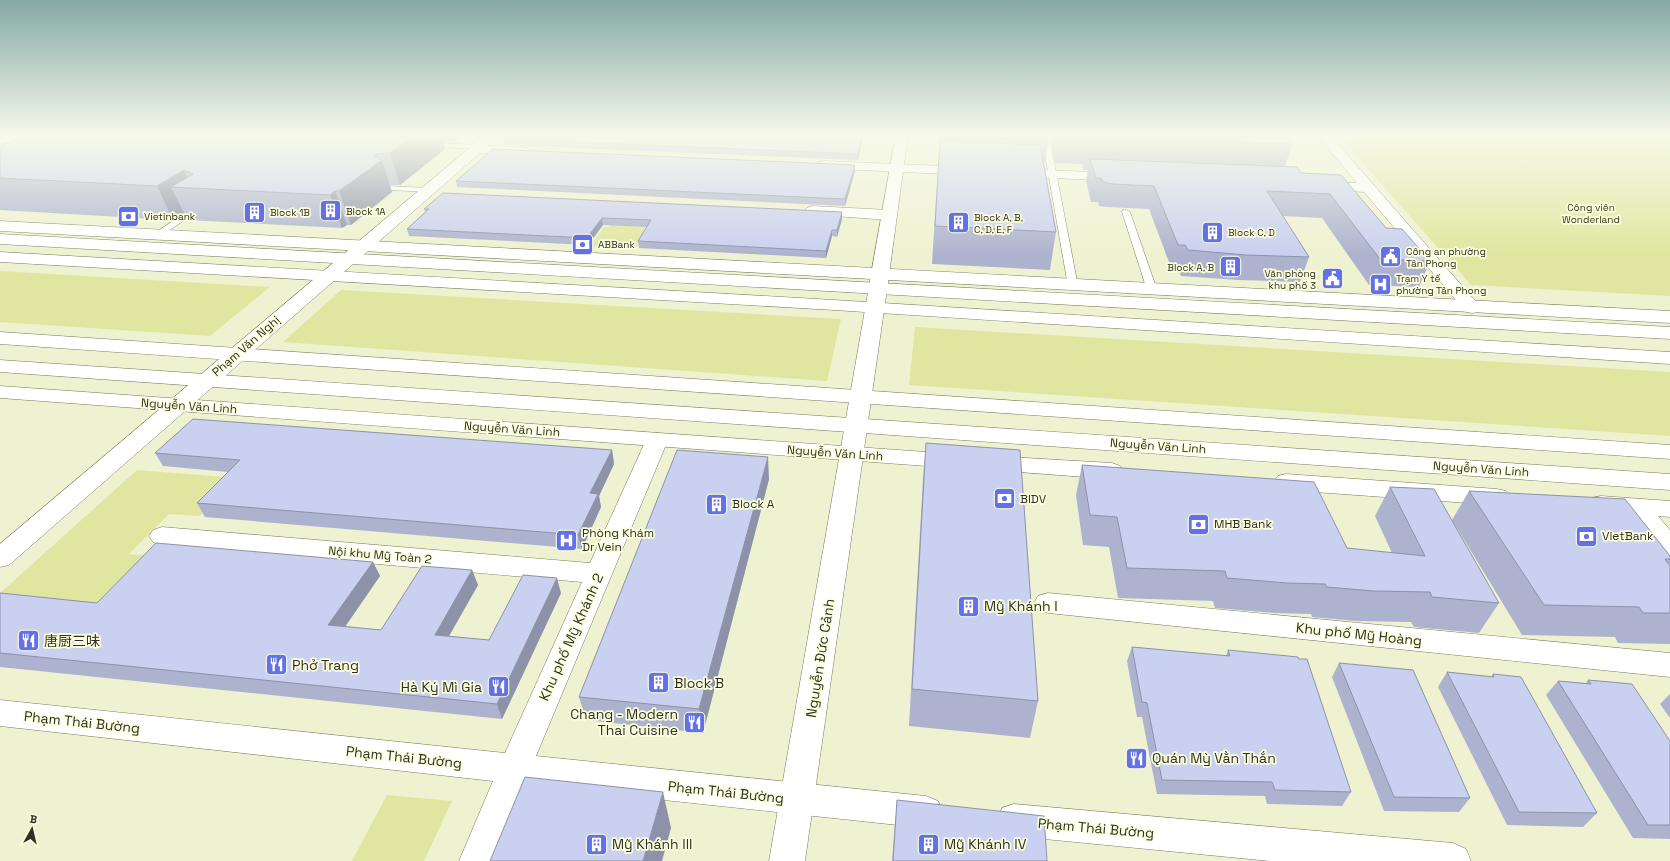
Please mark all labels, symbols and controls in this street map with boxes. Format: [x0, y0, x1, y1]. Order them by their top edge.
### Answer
building icon: Block 1A [317, 198, 343, 224]
building icon: Block 1B [241, 199, 267, 225]
park label: Công viên Wonderland [1562, 201, 1620, 226]
bank icon: Vietinbank [115, 203, 141, 229]
place label: Block 1A [346, 205, 386, 218]
place label: Block 1B [270, 206, 310, 219]
place label: Vietinbank [144, 210, 196, 223]
building icon: Block A, B, C, D, E, F [946, 210, 972, 236]
place label: Block A, B, C, D, E, F [974, 211, 1023, 236]
building icon: Block C, D [1200, 219, 1226, 245]
place label: Block C, D [1228, 226, 1275, 239]
bank icon: ABBank [570, 231, 596, 257]
place label: ABBank [598, 238, 635, 251]
public building icon: Công an phường Tân Phong [1377, 244, 1403, 270]
place label: Công an phường Tân Phong [1406, 245, 1486, 270]
building icon: Block A, B [1217, 254, 1243, 280]
place label: Block A, B [1167, 261, 1214, 274]
public building icon: Văn phòng khu phố 3 [1319, 266, 1345, 292]
place label: Văn phòng khu phố 3 [1264, 267, 1316, 292]
hospital icon: Trạm Y tế phường Tân Phong [1367, 271, 1393, 297]
place label: Trạm Y tế phường Tân Phong [1396, 272, 1486, 297]
street label: Phạm Văn Nghị [209, 312, 283, 380]
street label: Nguyễn Văn Linh [140, 395, 238, 417]
street label: Nguyễn Văn Linh [463, 418, 561, 440]
street label: Nguyễn Văn Linh [1109, 435, 1207, 457]
street label: Nguyễn Văn Linh [786, 442, 884, 464]
street label: Nguyễn Văn Linh [1432, 458, 1530, 480]
bank icon: BIDV [991, 486, 1017, 512]
building icon: Block A [703, 491, 729, 517]
place label: BIDV [1020, 491, 1047, 507]
place label: Block A [732, 496, 775, 512]
bank icon: MHB Bank [1185, 511, 1211, 537]
place label: MHB Bank [1214, 516, 1272, 532]
bank icon: VietBank [1574, 523, 1600, 549]
place label: Phòng Khám Dr Vein [582, 525, 654, 555]
hospital icon: Phòng Khám Dr Vein [554, 527, 580, 553]
place label: VietBank [1602, 528, 1654, 544]
street label: Nội khu Mỹ Toàn 2 [328, 543, 432, 567]
street label: Khu phố Mỹ Khánh 2 [535, 570, 607, 704]
building icon: Mỹ Khánh I [956, 593, 982, 619]
street label: Nguyễn Đức Cảnh [802, 597, 838, 719]
place label: Mỹ Khánh I [984, 597, 1058, 615]
street label: Khu phố Mỹ Hoàng [1295, 618, 1423, 650]
restaurant icon: 唐厨三味 [16, 628, 42, 654]
place label: 唐厨三味 [44, 632, 100, 650]
restaurant icon: Phở Trang [263, 652, 289, 678]
place label: Phở Trang [292, 656, 359, 674]
building icon: Block B [645, 670, 671, 696]
restaurant icon: Hà Ký Mì Gia [485, 674, 511, 700]
place label: Block B [674, 674, 724, 692]
place label: Hà Ký Mì Gia [401, 678, 482, 696]
place label: Chang - Modern Thai Cuisine [570, 705, 678, 739]
street label: Phạm Thái Bường [23, 707, 141, 737]
restaurant icon: Chang - Modern Thai Cuisine [681, 709, 707, 735]
street label: Phạm Thái Bường [345, 742, 463, 772]
restaurant icon: Quán Mỳ Vằn Thắn [1124, 745, 1150, 771]
place label: Quán Mỳ Vằn Thắn [1152, 749, 1276, 767]
street label: Phạm Thái Bường [667, 777, 785, 807]
north arrow [12, 809, 52, 849]
text: B [29, 812, 38, 827]
street label: Phạm Thái Bường [1037, 814, 1155, 842]
building icon: Mỹ Khánh III [584, 831, 610, 857]
building icon: Mỹ Khánh IV [916, 831, 942, 857]
place label: Mỹ Khánh III [612, 835, 692, 853]
place label: Mỹ Khánh IV [944, 835, 1027, 853]

